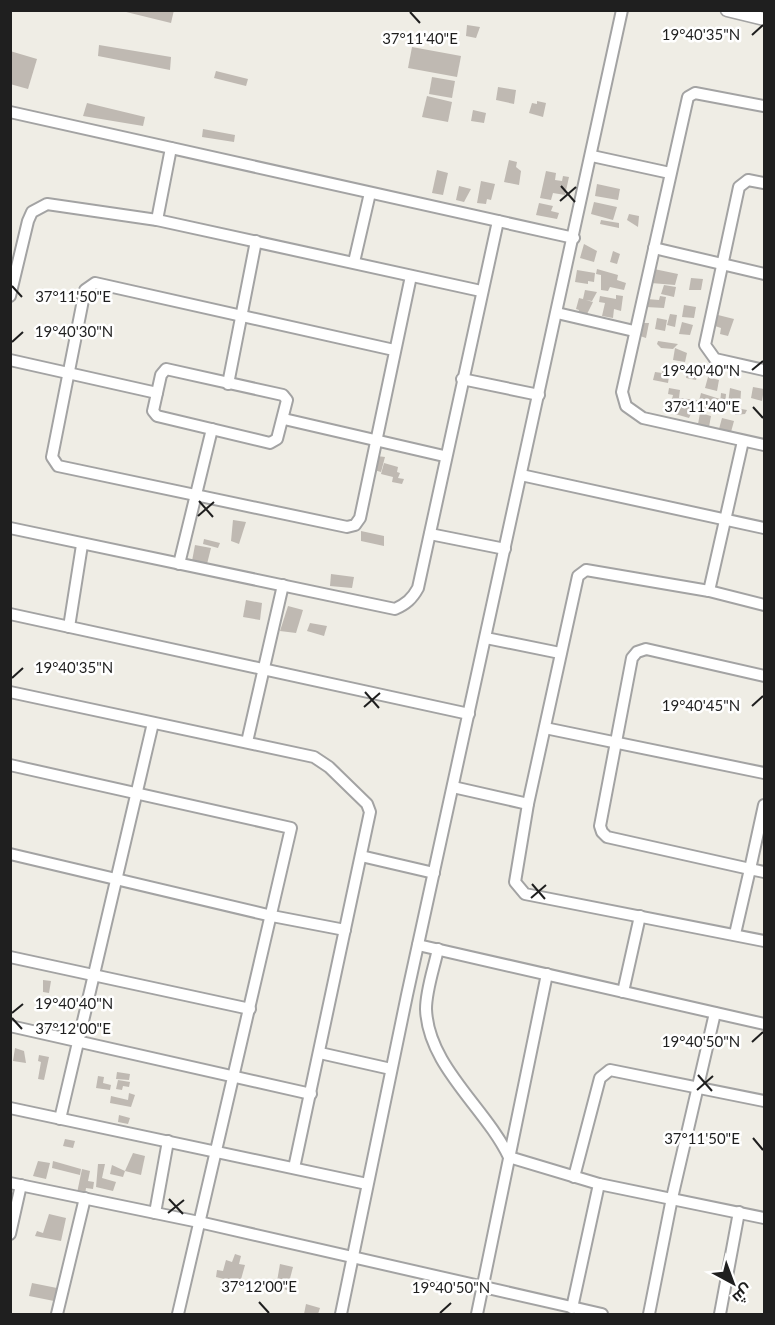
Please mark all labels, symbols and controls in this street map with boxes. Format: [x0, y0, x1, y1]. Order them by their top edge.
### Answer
text: 19°40'35"N [662, 25, 740, 43]
text: 37°11'40"E [382, 29, 458, 47]
text: 37°11'50"E [35, 287, 111, 305]
text: 19°40'30"N [35, 322, 113, 340]
text: 19°40'40"N [662, 361, 740, 379]
text: 37°11'40"E [664, 397, 740, 415]
text: 19°40'35"N [35, 658, 113, 676]
text: 19°40'45"N [662, 696, 740, 714]
text: 19°40'40"N [35, 994, 113, 1012]
text: 37°12'00"E [35, 1019, 111, 1037]
text: 19°40'50"N [662, 1032, 740, 1050]
text: 37°11'50"E [664, 1129, 740, 1147]
north arrow [703, 1253, 763, 1313]
text: 37°12'00"E [221, 1277, 297, 1295]
text: 19°40'50"N [412, 1278, 490, 1296]
text: ش [729, 1280, 757, 1309]

